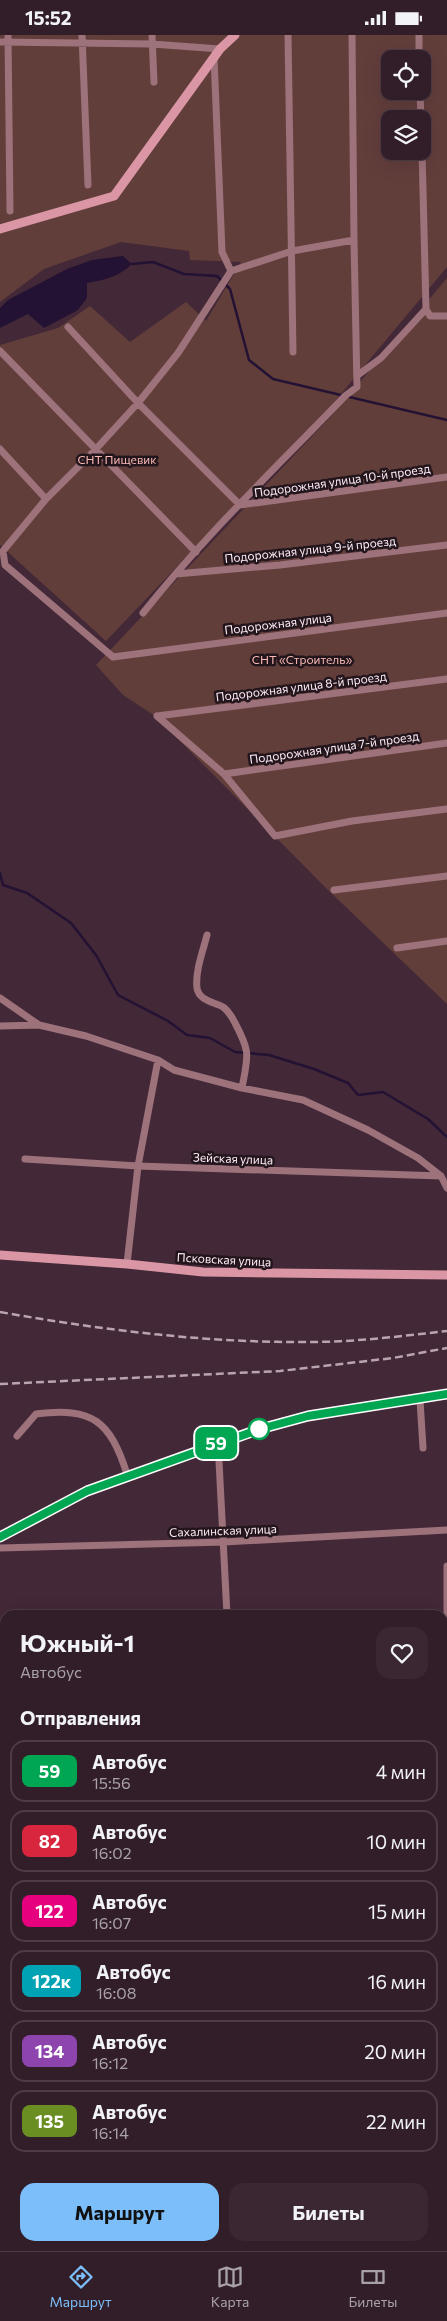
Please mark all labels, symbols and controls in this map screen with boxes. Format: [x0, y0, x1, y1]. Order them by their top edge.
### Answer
text: 15:52 [25, 6, 72, 29]
map controls [381, 50, 431, 160]
button: locate [381, 50, 431, 100]
button: layers [381, 110, 431, 160]
park label: СНТ Пищевик [77, 452, 157, 466]
street label: Подорожная улица 10-й проезд [253, 461, 431, 499]
street label: Подорожная улица 9-й проезд [224, 533, 396, 565]
street label: Подорожная улица [223, 609, 333, 637]
park label: СНТ «Строитель» [252, 652, 352, 666]
street label: Подорожная улица 8-й проезд [215, 669, 387, 703]
street label: Подорожная улица 7-й проезд [248, 728, 420, 766]
street label: Зейская улица [193, 1150, 273, 1166]
street label: Псковская улица [176, 1250, 272, 1268]
unlabelled marker [248, 1418, 270, 1440]
line badge: 59 [194, 1427, 238, 1459]
text: 59 [205, 1432, 227, 1454]
street label: Сахалинская улица [169, 1521, 277, 1539]
button: heart [376, 1627, 428, 1679]
text: Южный-1 [20, 1628, 135, 1657]
text: Автобус [20, 1662, 82, 1681]
text: Отправления [20, 1706, 141, 1729]
text: Автобус [92, 1750, 167, 1773]
text: 59 [39, 1760, 60, 1782]
text: 4 мин [376, 1760, 426, 1783]
text: 15:56 [92, 1773, 131, 1792]
text: Автобус [92, 1820, 167, 1843]
text: 82 [39, 1830, 60, 1852]
text: 10 мин [367, 1830, 426, 1853]
text: 16:02 [92, 1843, 132, 1862]
text: Автобус [92, 1890, 167, 1913]
text: 122 [35, 1900, 64, 1922]
text: 15 мин [368, 1900, 426, 1923]
text: 16:07 [92, 1913, 131, 1932]
text: Автобус [96, 1960, 171, 1983]
text: 122к [32, 1970, 71, 1992]
text: 16 мин [367, 1970, 426, 1993]
text: 16:08 [96, 1983, 136, 2002]
text: Автобус [92, 2030, 167, 2053]
text: 134 [35, 2040, 64, 2062]
text: 20 мин [364, 2040, 426, 2063]
text: 16:12 [92, 2053, 128, 2072]
text: Автобус [92, 2100, 167, 2123]
text: 135 [35, 2110, 64, 2132]
text: 22 мин [366, 2110, 426, 2133]
text: 16:14 [92, 2123, 129, 2142]
button: Маршрут [20, 2183, 219, 2241]
button: Билеты [229, 2183, 428, 2241]
tab: Маршрут [50, 2263, 112, 2310]
tab: Карта [211, 2263, 249, 2310]
tab: Билеты [348, 2263, 397, 2310]

